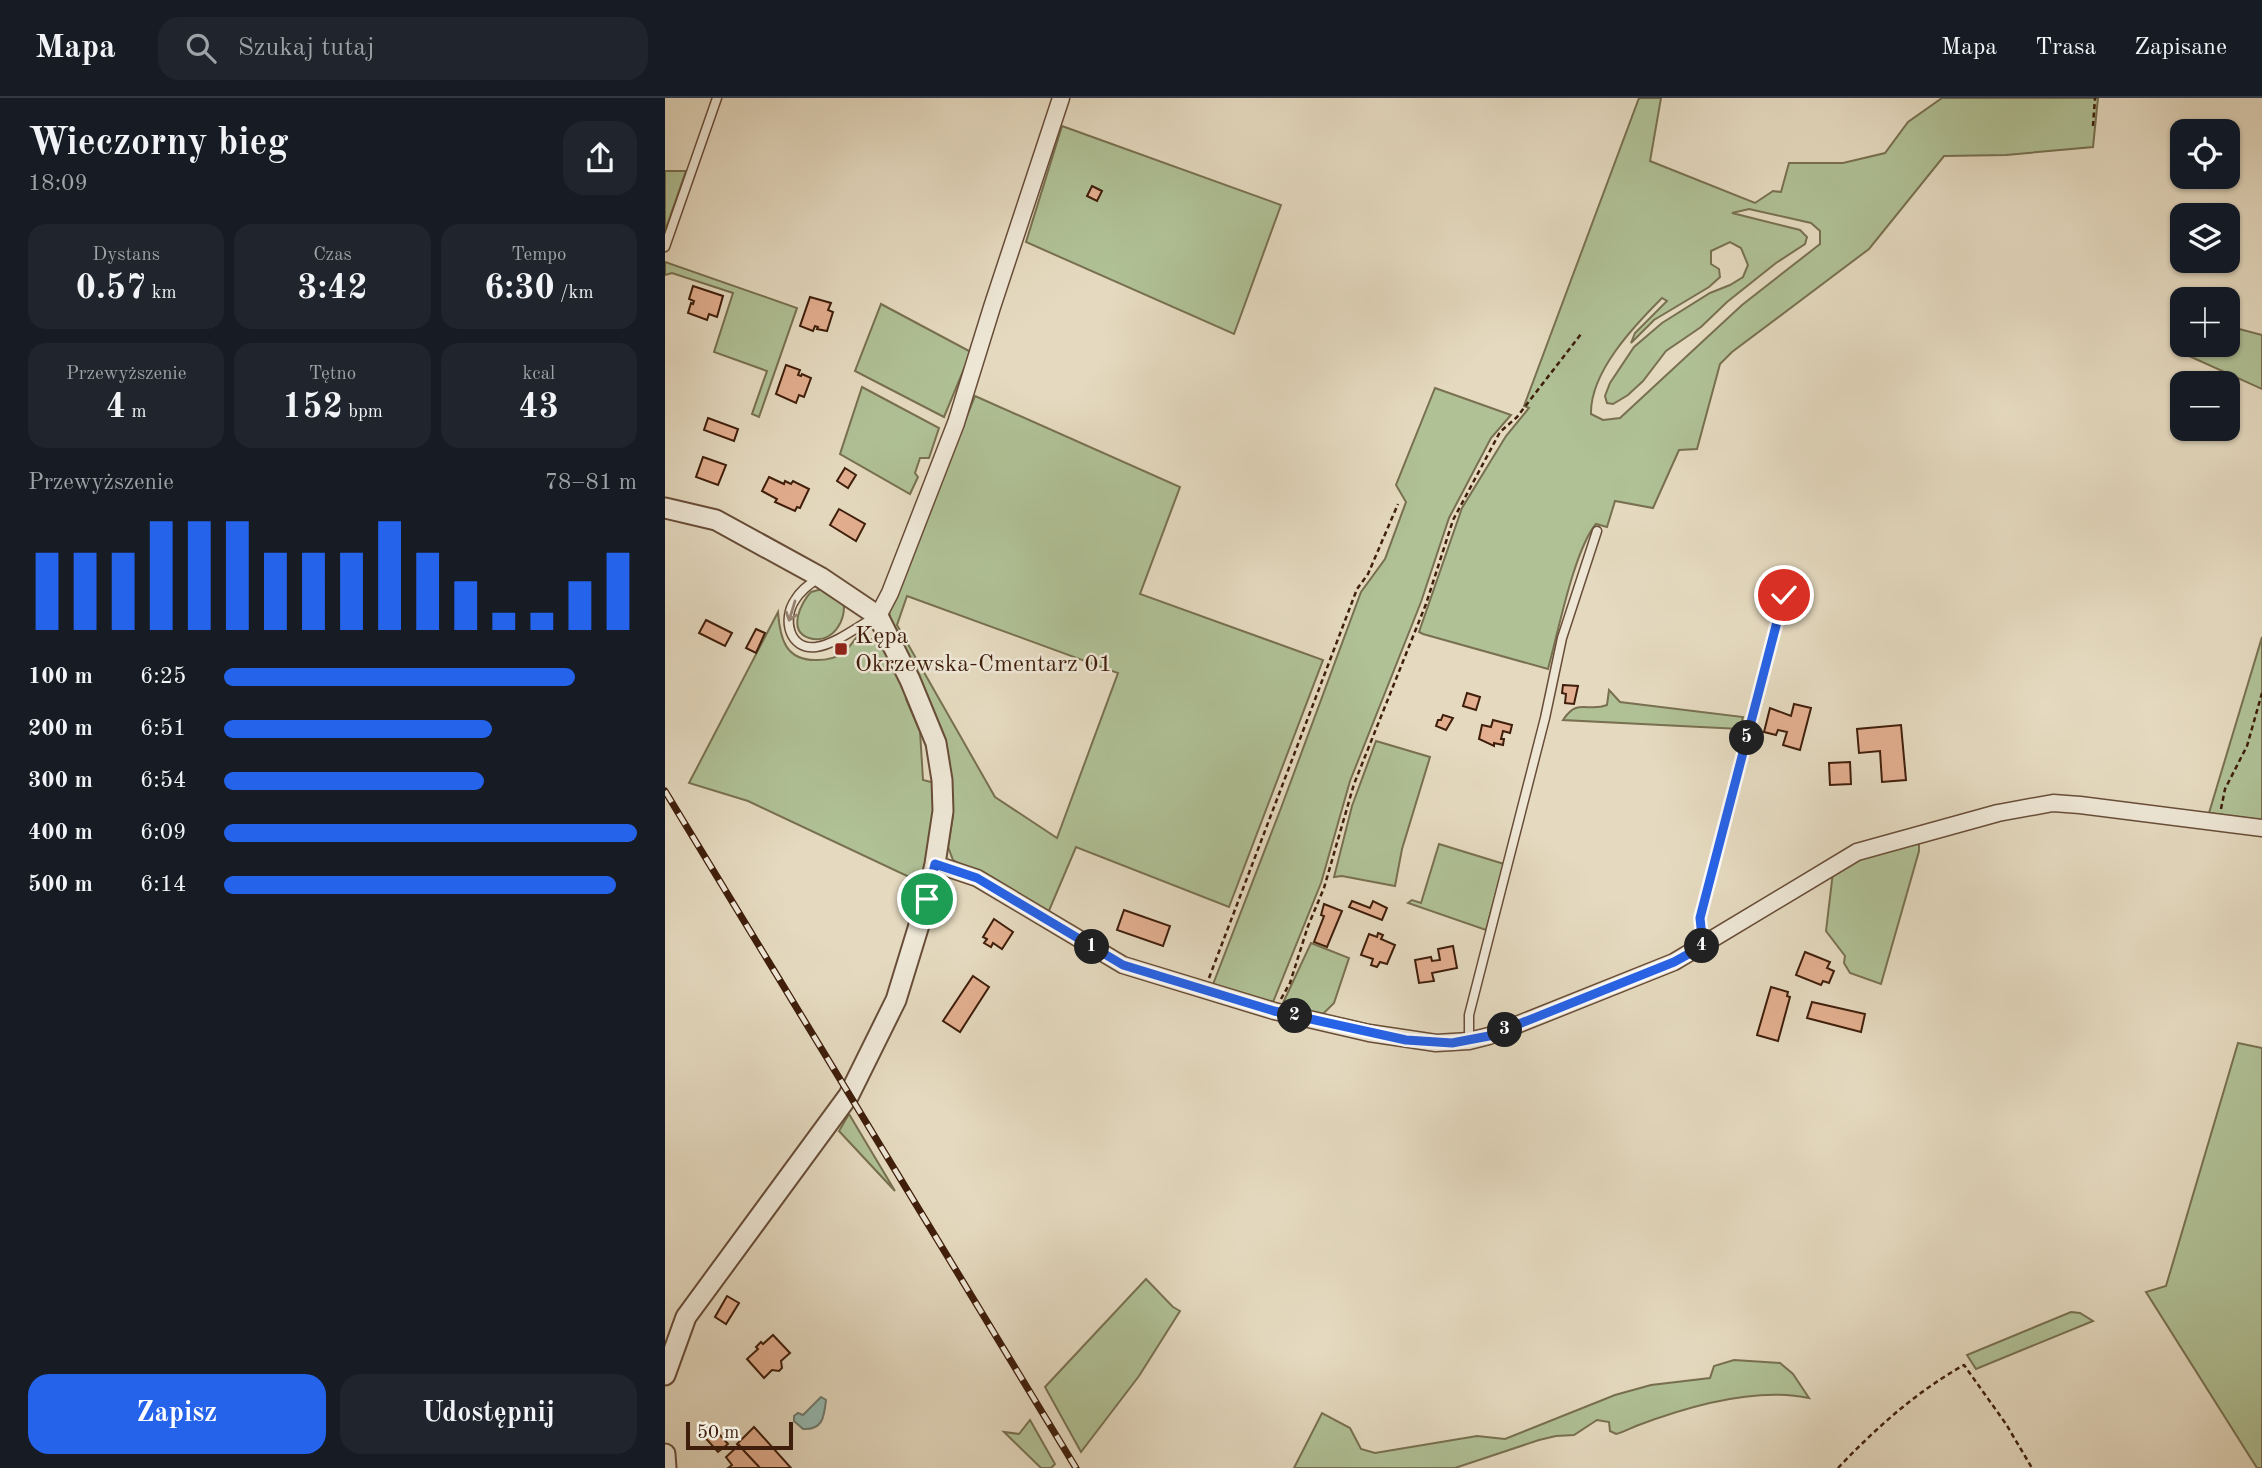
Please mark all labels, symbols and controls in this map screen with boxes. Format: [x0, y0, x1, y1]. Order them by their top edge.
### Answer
search box [158, 17, 648, 80]
icon: search [182, 29, 220, 67]
text: Mapa [35, 32, 116, 65]
text: Szukaj tutaj [238, 35, 375, 61]
text: Mapa [1941, 36, 1997, 60]
text: Trasa [2035, 36, 2096, 60]
text: Zapisane [2134, 36, 2227, 60]
map controls [2170, 119, 2240, 441]
button: locate [2170, 119, 2240, 189]
button: share [563, 121, 637, 195]
text: Wieczorny bieg [28, 125, 289, 163]
text: 18:09 [28, 172, 88, 195]
button: layers [2170, 203, 2240, 273]
text: Dystans [92, 246, 160, 265]
text: Czas [313, 246, 352, 265]
text: Tempo [511, 246, 567, 265]
text: 0.57 [76, 271, 146, 306]
text: 3:42 [297, 271, 368, 306]
text: 6:30 [484, 271, 555, 306]
text: km [146, 284, 177, 303]
text: /km [555, 284, 594, 303]
button: + [2170, 287, 2240, 357]
text: Przewyższenie [66, 365, 186, 384]
text: Tętno [309, 365, 356, 384]
text: kcal [522, 365, 555, 384]
button: − [2170, 371, 2240, 441]
text: 4 [106, 390, 126, 425]
text: 152 [282, 390, 343, 425]
text: 43 [519, 390, 559, 425]
text: m [126, 403, 147, 422]
text: bpm [343, 403, 383, 422]
text: Przewyższenie [28, 471, 174, 494]
text: 78–81 m [545, 471, 637, 494]
pin [1754, 565, 1814, 625]
icon: check [1765, 576, 1803, 614]
one-way arrow [784, 600, 797, 622]
place label: Kępa Okrzewska-Cmentarz 01 [855, 625, 1112, 677]
marker: Kępa Okrzewska-Cmentarz 01 [833, 641, 849, 657]
text: 100 m [28, 665, 93, 688]
text: 6:25 [140, 665, 186, 688]
text: 200 m [28, 717, 93, 740]
text: 6:51 [140, 717, 186, 740]
pin: 5 [1729, 720, 1765, 756]
text: 5 [1741, 728, 1752, 747]
text: 300 m [28, 769, 93, 792]
text: 6:54 [140, 769, 186, 792]
text: 400 m [28, 821, 93, 844]
text: 6:09 [140, 821, 186, 844]
pin [897, 869, 957, 929]
text: 500 m [28, 873, 93, 896]
text: 6:14 [140, 873, 186, 896]
icon: arrive [908, 880, 946, 918]
pin: 4 [1685, 928, 1719, 964]
pin: 1 [1075, 930, 1109, 964]
text: 4 [1696, 936, 1707, 955]
text: 1 [1086, 937, 1097, 956]
pin: 2 [1277, 998, 1313, 1034]
text: 2 [1289, 1006, 1300, 1025]
pin: 3 [1487, 1012, 1523, 1048]
text: 3 [1499, 1020, 1510, 1039]
button: Zapisz [28, 1374, 326, 1454]
button: Udostępnij [340, 1374, 637, 1454]
scale bar [686, 1419, 793, 1451]
text: 50 m [697, 1424, 739, 1443]

